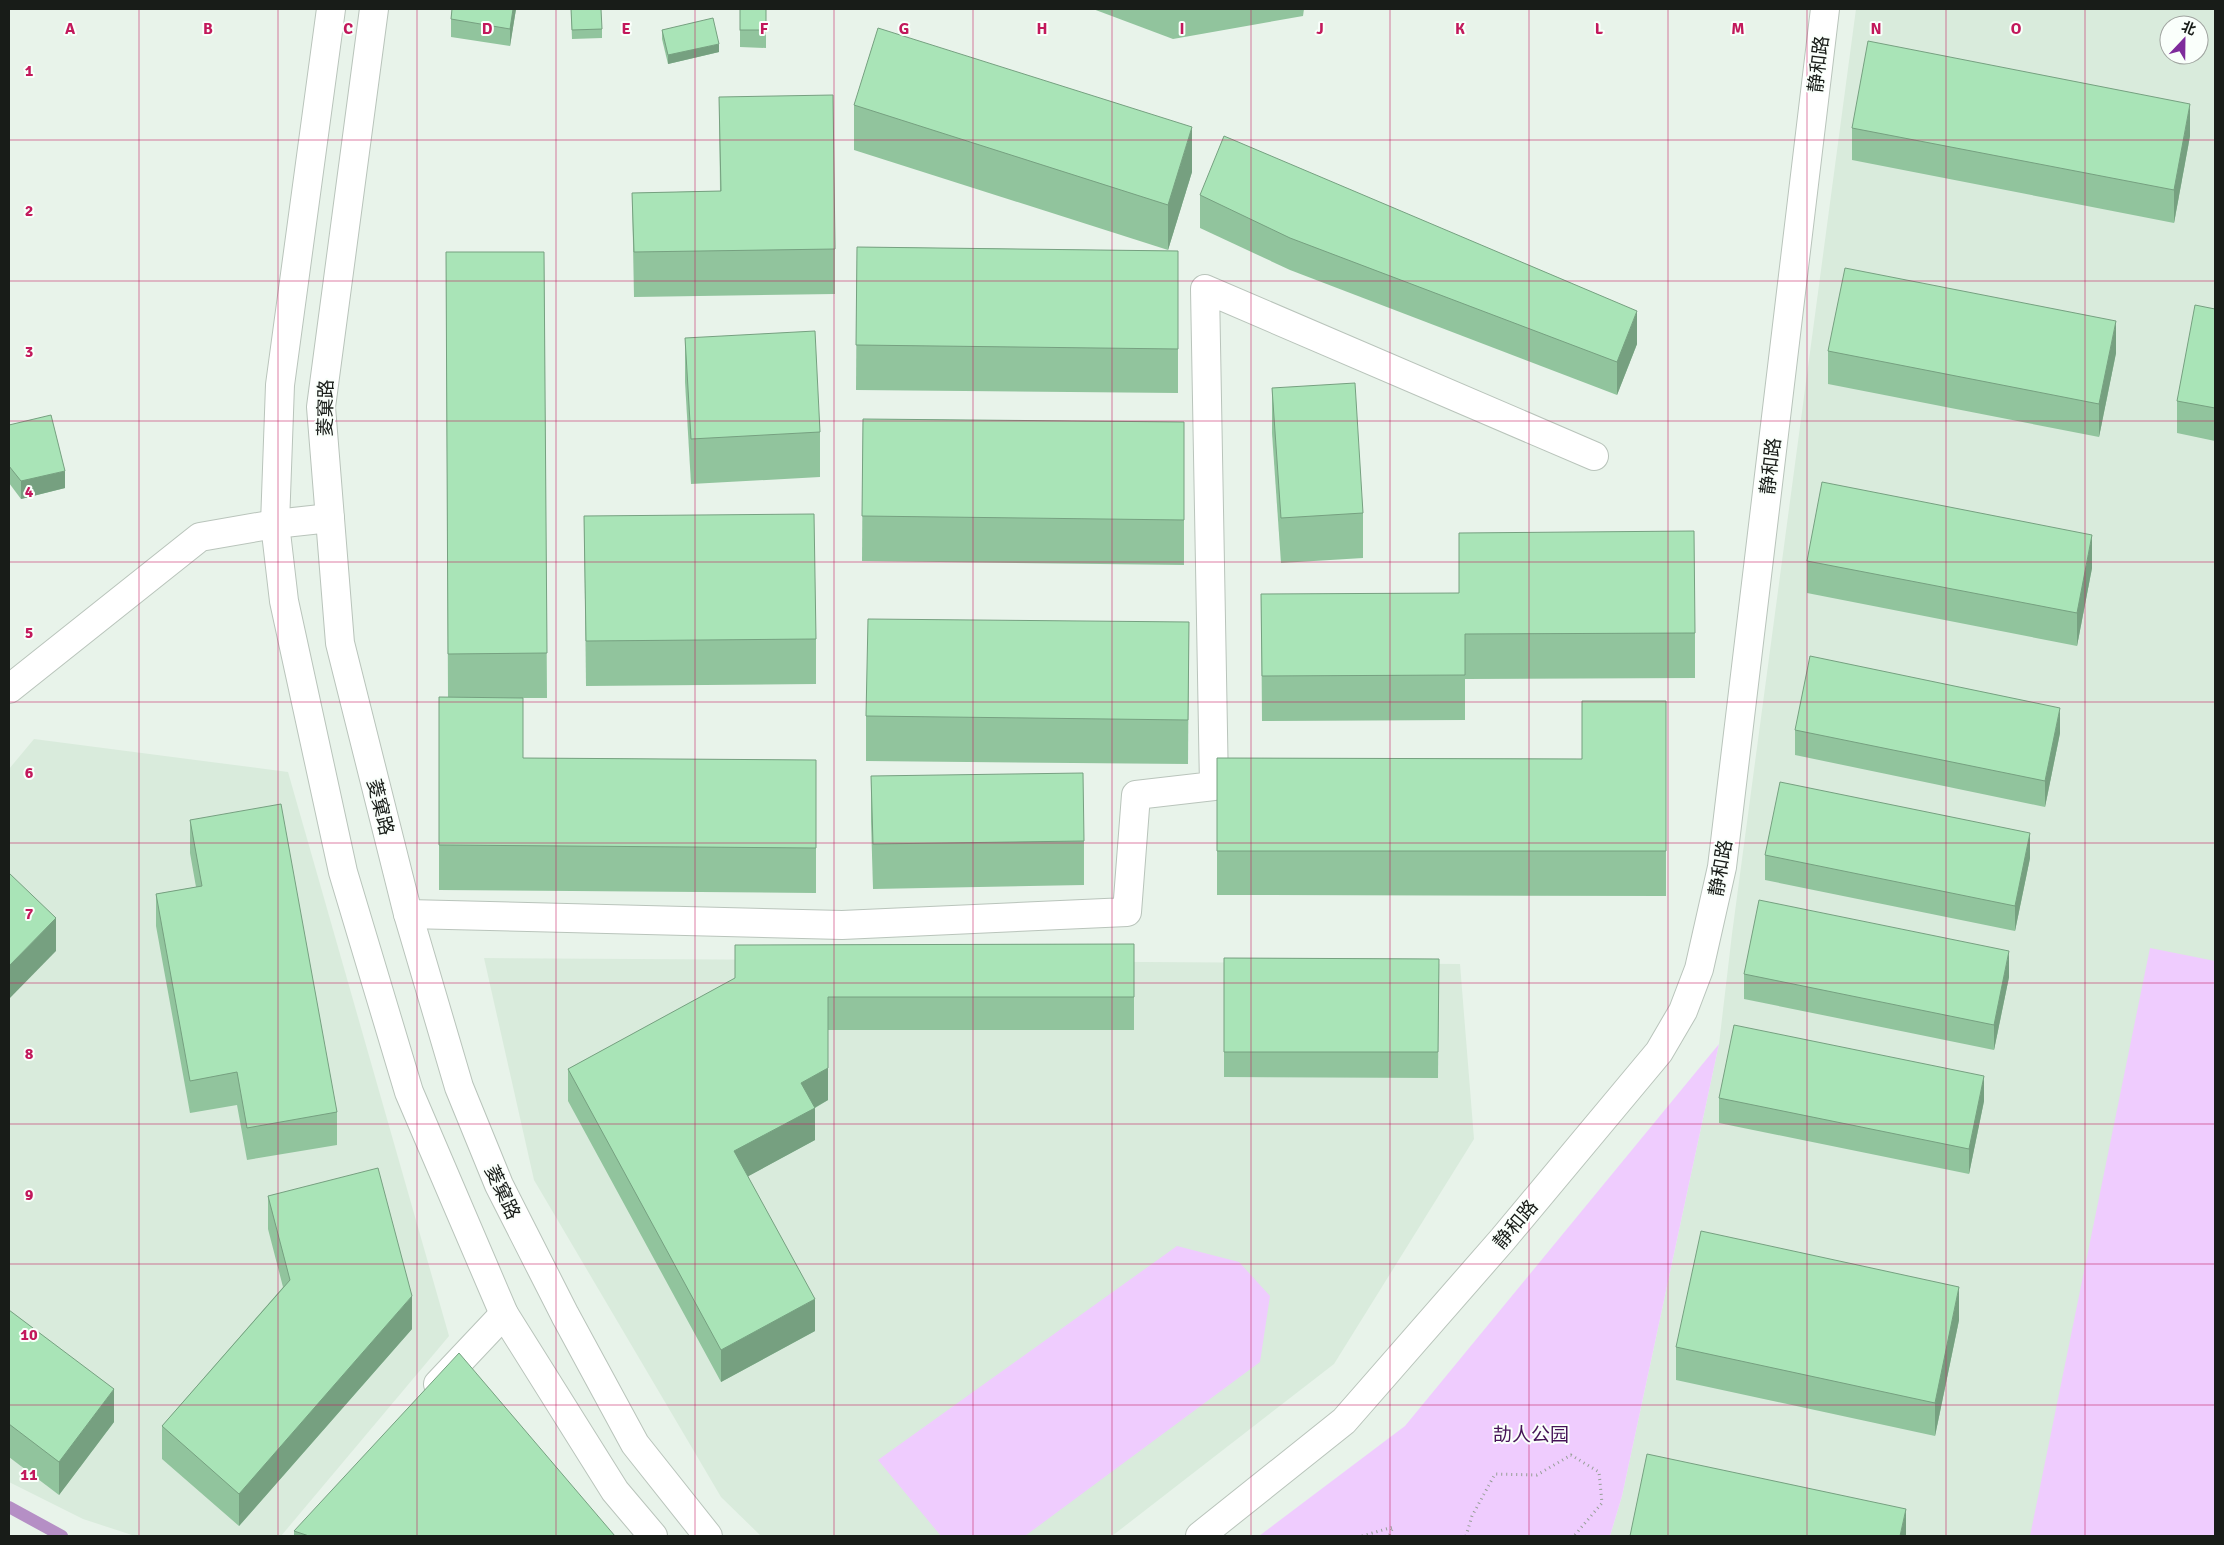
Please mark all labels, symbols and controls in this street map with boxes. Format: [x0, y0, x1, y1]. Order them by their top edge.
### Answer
north arrow [2159, 15, 2209, 65]
text: 北 [2179, 18, 2198, 39]
text: A [65, 19, 76, 39]
text: B [203, 19, 213, 39]
text: C [343, 19, 353, 39]
text: D [482, 19, 493, 39]
text: E [621, 19, 631, 39]
text: F [760, 19, 769, 39]
text: G [899, 19, 909, 39]
text: H [1037, 19, 1047, 39]
text: I [1179, 19, 1185, 39]
text: J [1316, 19, 1324, 39]
text: K [1455, 19, 1465, 39]
text: L [1595, 19, 1604, 39]
text: M [1731, 19, 1745, 39]
text: N [1870, 19, 1882, 39]
text: O [2011, 19, 2022, 39]
street label: 静和路 [1804, 34, 1834, 94]
text: 1 [25, 61, 34, 81]
text: 2 [25, 201, 33, 221]
text: 3 [25, 342, 33, 362]
street label: 菱窠路 [314, 379, 338, 437]
street label: 静和路 [1756, 436, 1786, 496]
text: 4 [25, 482, 34, 502]
text: 5 [25, 623, 33, 643]
text: 6 [25, 763, 34, 783]
street label: 菱窠路 [361, 777, 399, 838]
street label: 静和路 [1704, 838, 1738, 898]
text: 7 [25, 904, 34, 924]
text: 8 [25, 1044, 34, 1064]
street label: 菱窠路 [479, 1162, 525, 1223]
text: 9 [25, 1185, 34, 1205]
street label: 静和路 [1488, 1195, 1543, 1254]
text: 10 [20, 1325, 38, 1345]
park label: 劼人公园 [1493, 1423, 1569, 1447]
text: 11 [20, 1465, 38, 1485]

